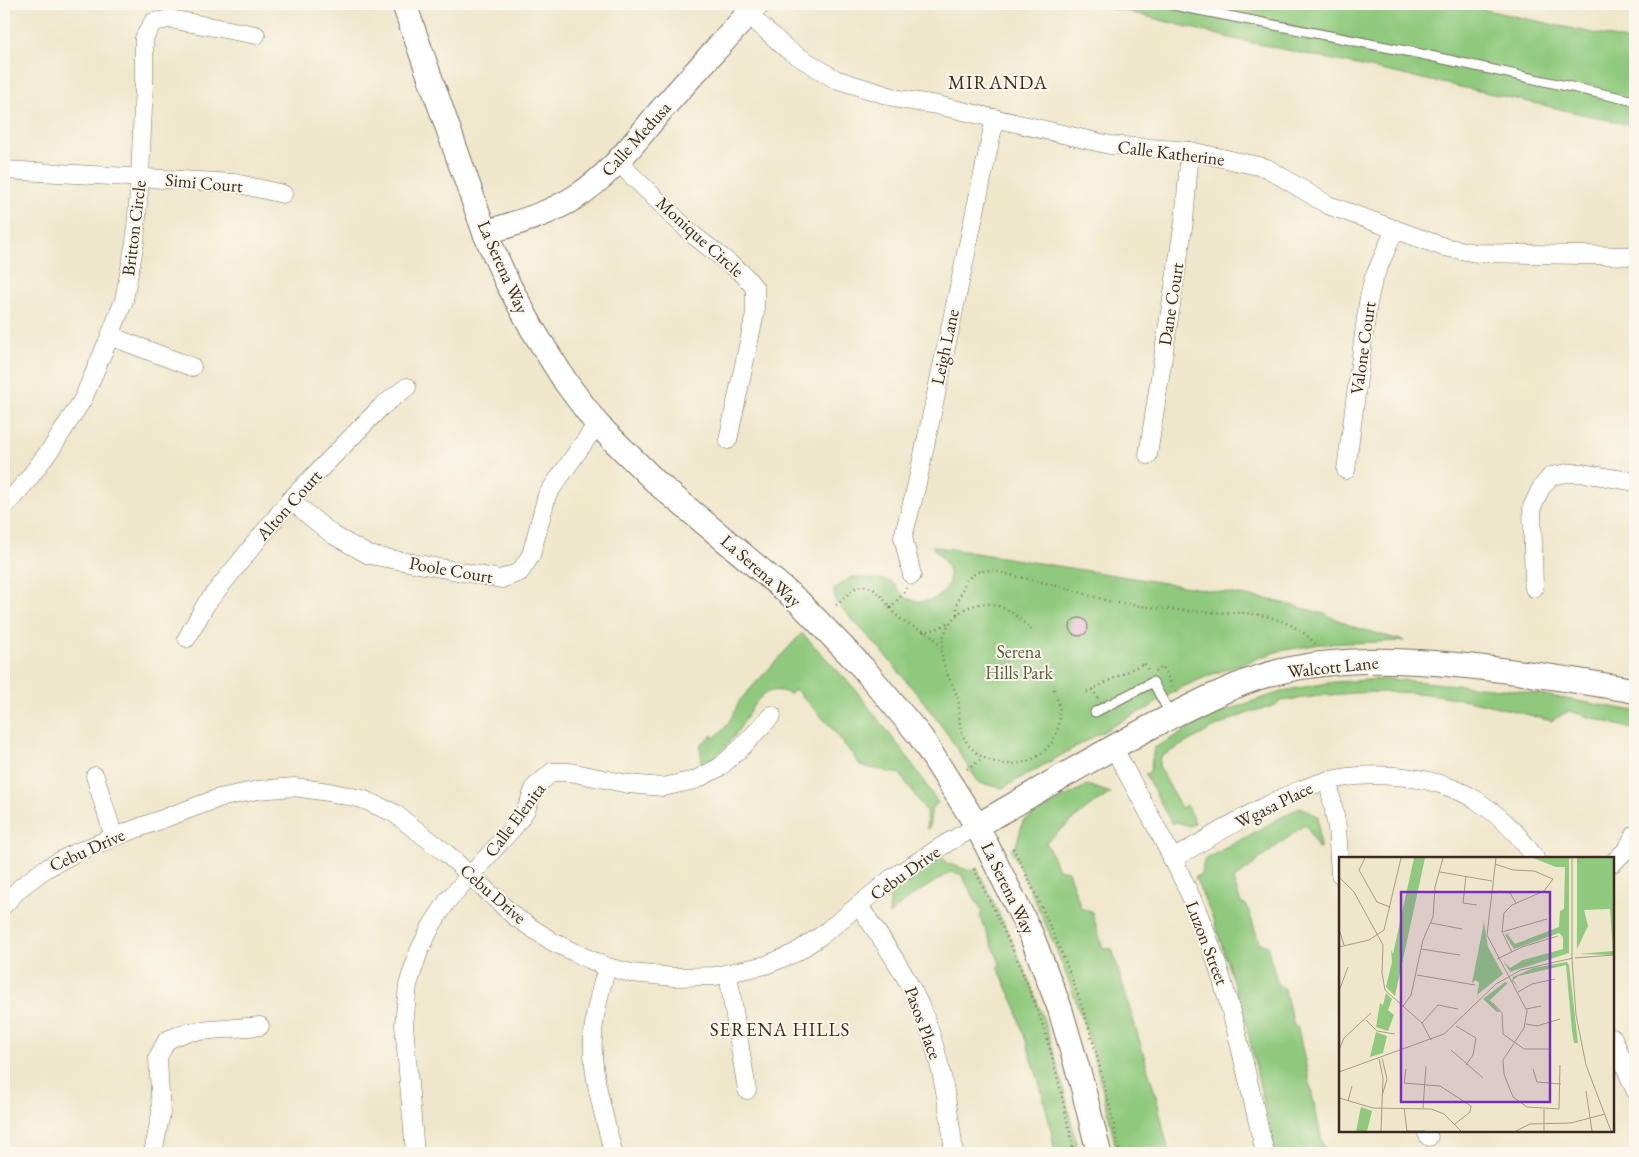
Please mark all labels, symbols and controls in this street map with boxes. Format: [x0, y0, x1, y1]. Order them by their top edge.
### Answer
district label: MIRANDA [948, 70, 1048, 95]
street label: Calle Medusa [596, 96, 676, 181]
street label: Calle Katherine [1116, 135, 1226, 170]
street label: Simi Court [164, 168, 244, 197]
street label: Britton Circle [116, 179, 151, 277]
street label: Monique Circle [652, 191, 749, 282]
street label: La Serena Way [473, 217, 534, 317]
street label: Dane Court [1153, 260, 1188, 347]
street label: Valone Court [1345, 300, 1380, 396]
street label: Leigh Lane [925, 307, 964, 387]
street label: Alton Court [250, 464, 327, 546]
street label: La Serena Way [716, 529, 807, 612]
street label: Poole Court [408, 551, 495, 588]
park label: Serena Hills Park [985, 640, 1053, 684]
street label: Walcott Lane [1286, 650, 1379, 683]
street label: Wgasa Place [1231, 776, 1316, 833]
street label: Calle Elenita [479, 777, 551, 862]
street label: Cebu Drive [45, 823, 128, 876]
street label: La Serena Way [976, 838, 1041, 938]
street label: Cebu Drive [865, 840, 944, 905]
inset map [1339, 857, 1614, 1132]
street label: Cebu Drive [455, 859, 531, 929]
street label: Luzon Street [1181, 897, 1234, 989]
street label: Pasos Place [900, 983, 947, 1062]
district label: SERENA HILLS [710, 1017, 850, 1042]

